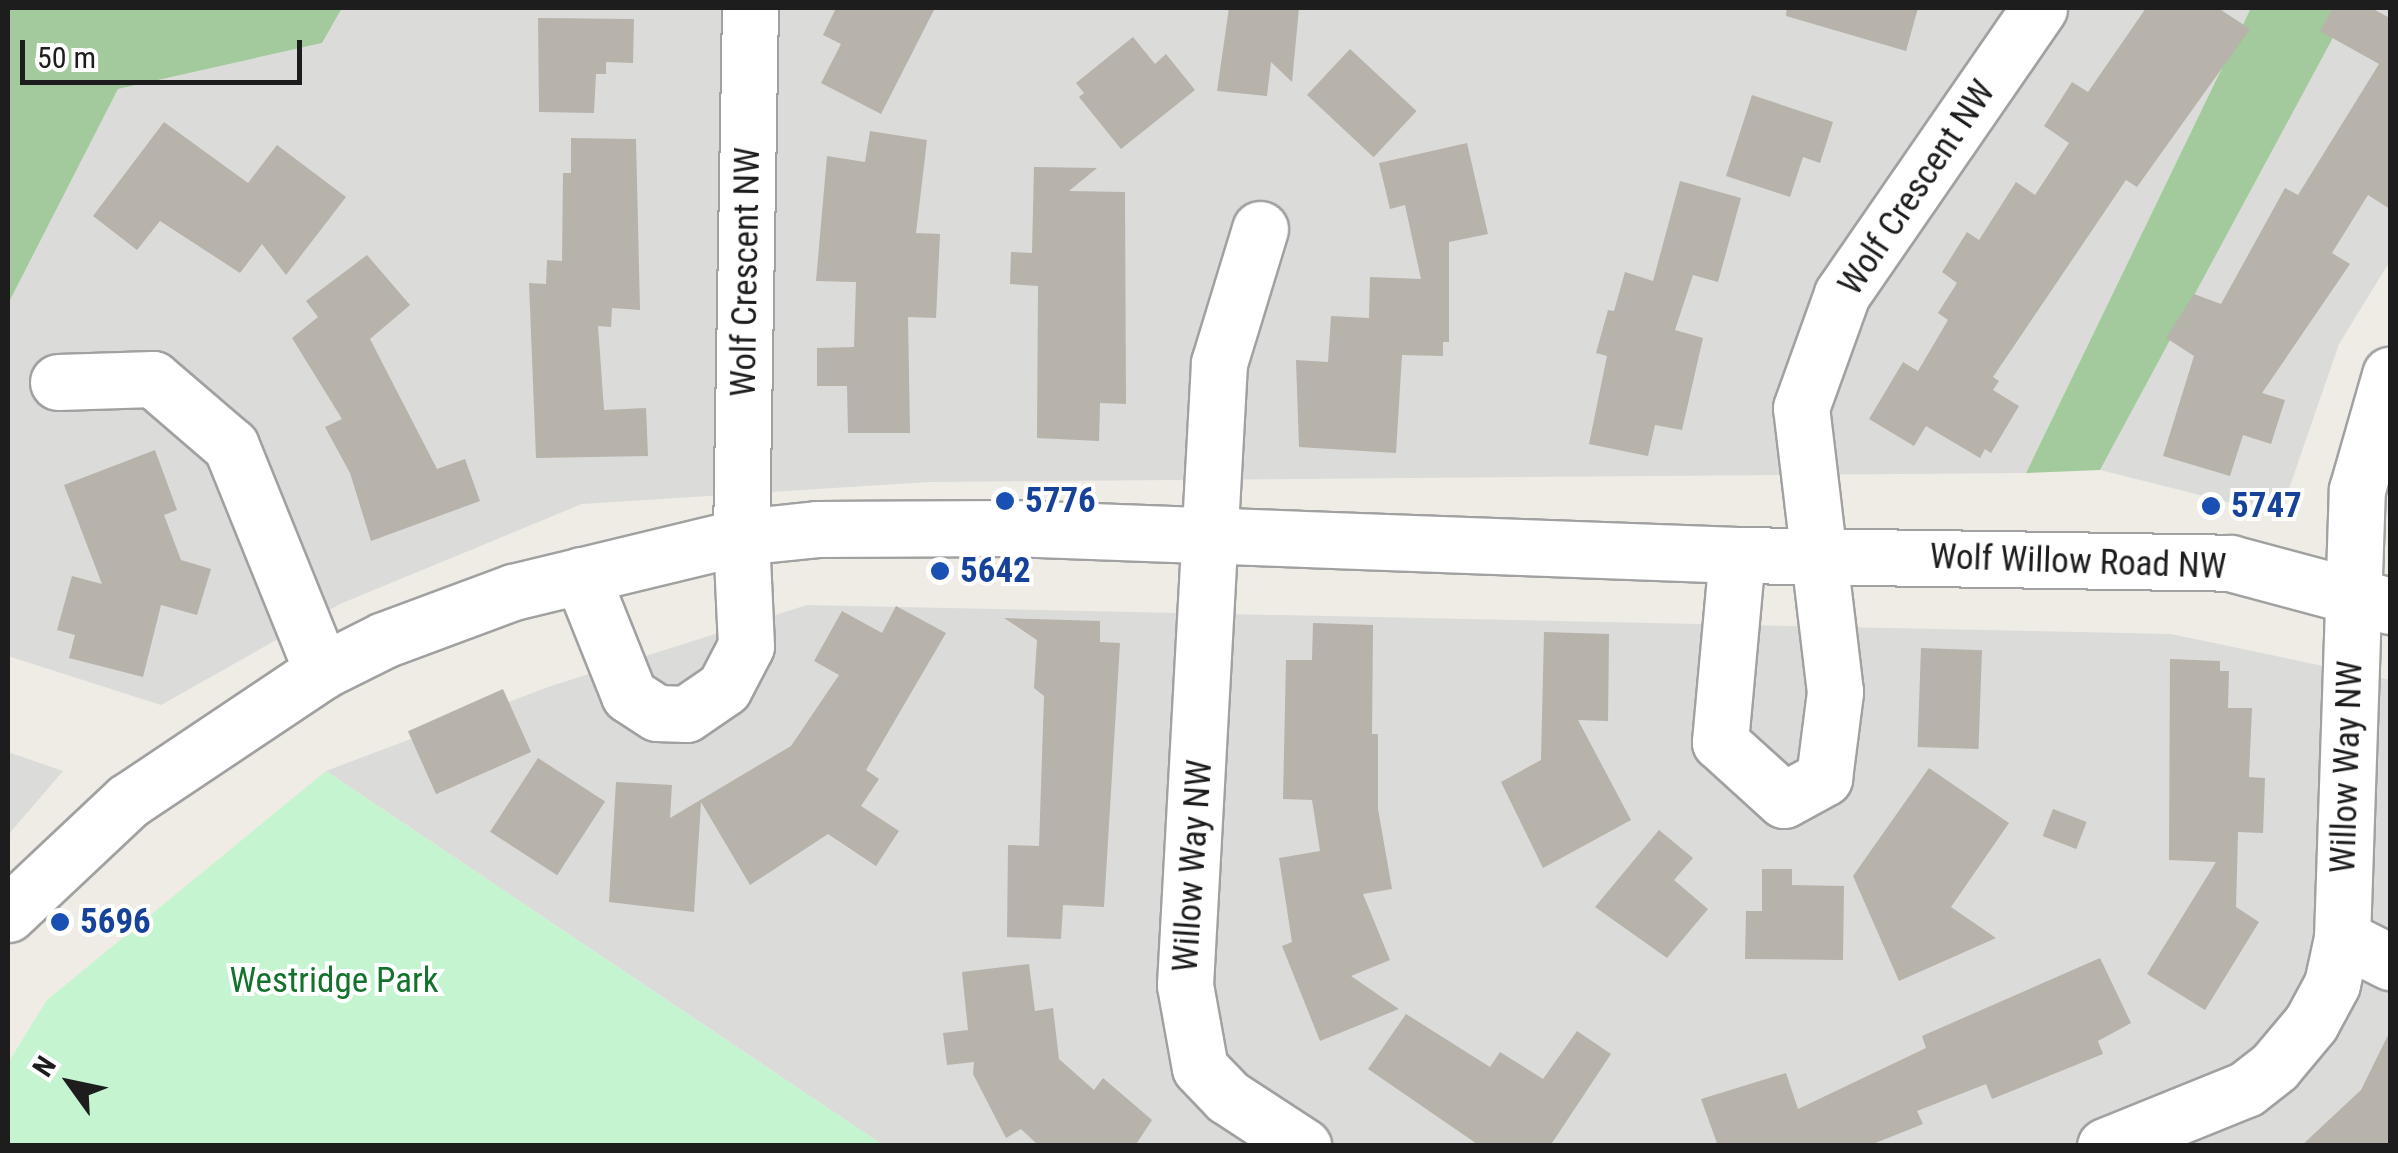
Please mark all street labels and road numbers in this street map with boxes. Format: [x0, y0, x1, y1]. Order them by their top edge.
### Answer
street label: Wolf Crescent NW [1830, 73, 2004, 303]
street label: Wolf Crescent NW [723, 147, 769, 397]
street label: Wolf Willow Road NW [1929, 536, 2227, 588]
street label: Willow Way NW [2322, 660, 2372, 874]
street label: Willow Way NW [1165, 758, 1221, 974]

